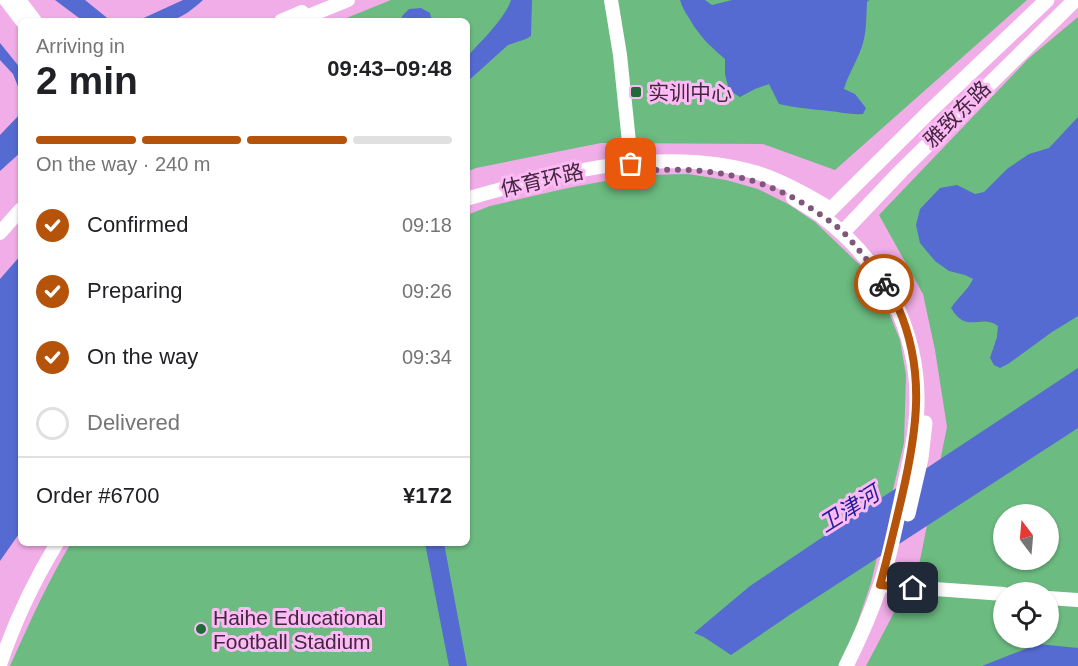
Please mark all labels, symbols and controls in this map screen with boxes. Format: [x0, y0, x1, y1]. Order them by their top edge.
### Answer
text: Arriving in [36, 35, 125, 57]
text: 09:43–09:48 [327, 56, 452, 81]
text: 2 min [36, 59, 138, 102]
street label: 雅致东路 [919, 76, 995, 152]
place label: 实训中心 [648, 81, 732, 104]
marker: 实训中心 [629, 85, 643, 99]
pin [605, 138, 656, 189]
icon: bag [614, 147, 647, 180]
text: On the way · 240 m [36, 153, 211, 175]
street label: 体育环路 [498, 159, 586, 201]
icon: check [36, 209, 69, 242]
text: Confirmed [87, 212, 188, 237]
text: 09:18 [402, 214, 452, 236]
courier [854, 254, 914, 314]
icon: bike [868, 268, 901, 301]
icon: check [36, 275, 69, 308]
text: Preparing [87, 278, 182, 303]
text: 09:26 [402, 280, 452, 302]
icon: check [36, 341, 69, 374]
text: On the way [87, 344, 198, 369]
text: 09:34 [402, 346, 452, 368]
text: Delivered [87, 410, 180, 435]
water label: 卫津河 [814, 479, 887, 537]
text: Order #6700 [36, 483, 160, 508]
text: ¥172 [403, 483, 452, 508]
north arrow [993, 504, 1059, 570]
map controls [993, 504, 1059, 648]
pin [887, 562, 938, 613]
icon: home [896, 571, 929, 604]
button: locate [993, 582, 1059, 648]
place label: Haihe Educational Football Stadium [213, 606, 383, 653]
marker: Haihe Educational Football Stadium [194, 622, 208, 636]

